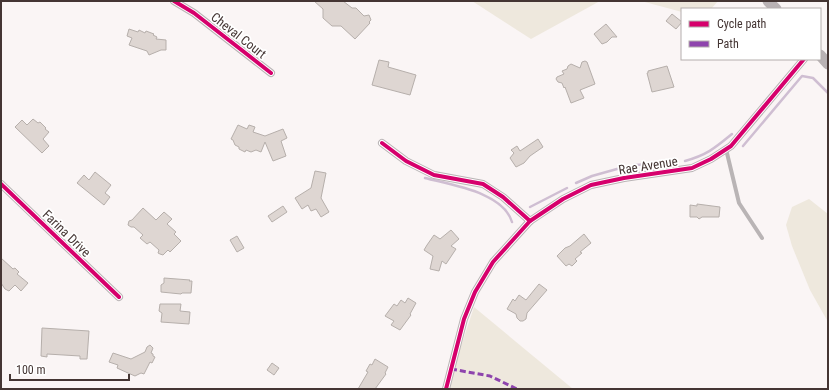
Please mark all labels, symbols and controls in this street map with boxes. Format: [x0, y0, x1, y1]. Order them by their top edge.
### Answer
legend [681, 8, 821, 60]
street label: Cheval Court [208, 9, 269, 62]
text: Cycle path [717, 17, 767, 31]
text: Path [717, 37, 739, 51]
street label: Rae Avenue [617, 153, 679, 178]
street label: Farina Drive [40, 207, 94, 260]
scale bar [10, 356, 129, 382]
text: 100 m [16, 363, 46, 377]

